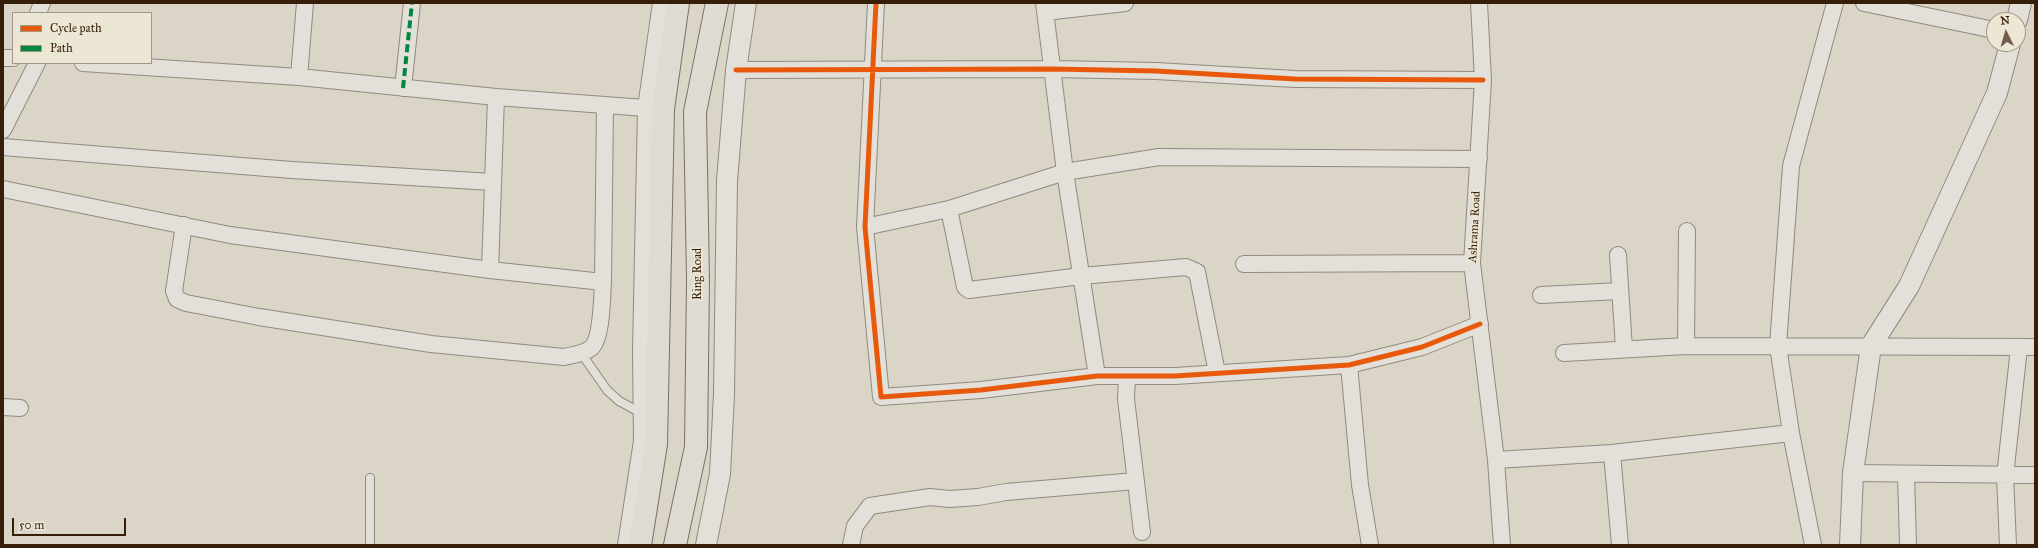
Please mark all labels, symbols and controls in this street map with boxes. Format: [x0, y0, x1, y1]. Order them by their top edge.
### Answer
legend [12, 12, 152, 64]
north arrow [1986, 12, 2026, 52]
text: N [2000, 14, 2010, 27]
text: Cycle path [50, 21, 102, 35]
text: Path [50, 41, 73, 55]
street label: Ashrama Road [1466, 191, 1484, 263]
street label: Ring Road [691, 248, 705, 300]
scale bar [14, 510, 128, 536]
text: 50 m [19, 518, 44, 532]

